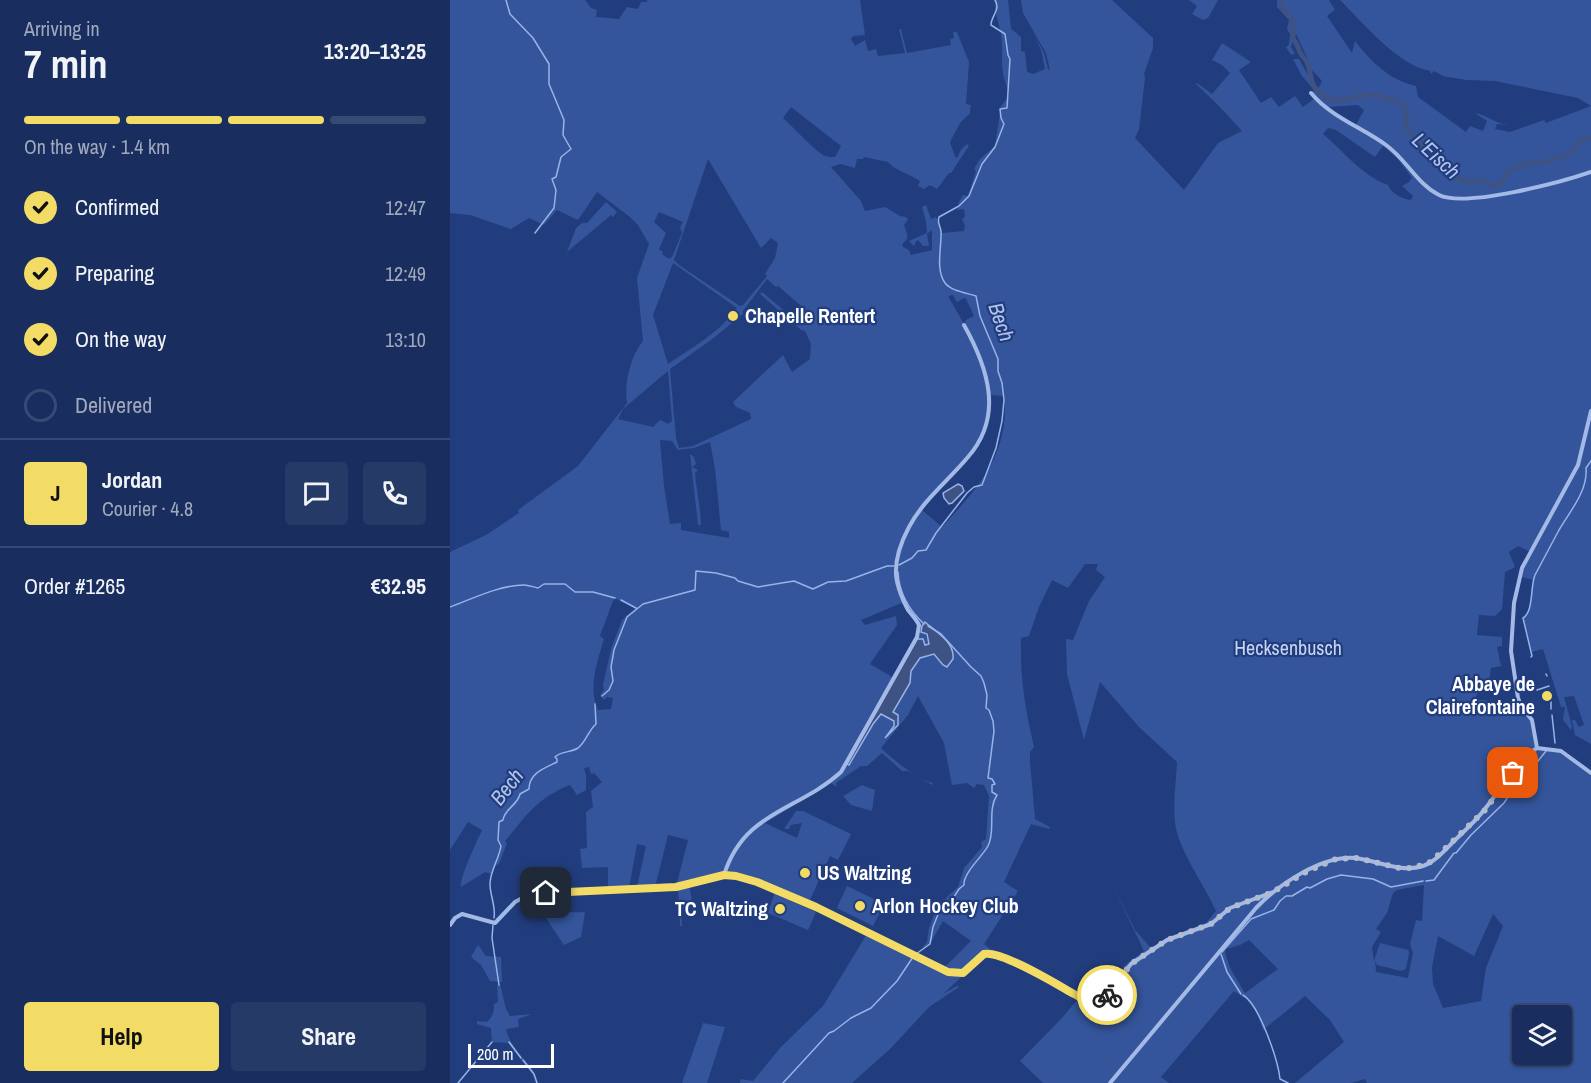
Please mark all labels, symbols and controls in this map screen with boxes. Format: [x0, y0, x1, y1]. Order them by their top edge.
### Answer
text: Arriving in [24, 15, 100, 42]
text: 13:20–13:25 [324, 36, 426, 66]
text: 7 min [24, 38, 108, 90]
water label: L'Eisch [1406, 126, 1467, 185]
text: On the way · 1.4 km [24, 133, 170, 160]
icon: check [24, 191, 57, 224]
text: Confirmed [75, 192, 159, 222]
text: 12:47 [385, 194, 426, 221]
icon: check [24, 257, 57, 290]
text: Preparing [75, 258, 154, 288]
text: 12:49 [385, 260, 426, 287]
water label: Bech [981, 299, 1022, 345]
place label: Chapelle Rentert [745, 302, 876, 329]
marker: Chapelle Rentert [726, 309, 740, 323]
icon: check [24, 323, 57, 356]
text: On the way [75, 324, 166, 354]
text: 13:10 [385, 326, 426, 353]
text: Delivered [75, 390, 152, 420]
button: chat [285, 462, 348, 525]
button: phone [363, 462, 426, 525]
text: Jordan [102, 465, 162, 495]
text: J [50, 478, 61, 508]
text: Courier · 4.8 [102, 495, 193, 522]
text: Order #1265 [24, 571, 125, 601]
text: €32.95 [371, 571, 426, 601]
park label: Hecksenbusch [1234, 634, 1342, 661]
place label: Abbaye de Clairefontaine [1426, 670, 1535, 720]
marker: Abbaye de Clairefontaine [1540, 689, 1554, 703]
pin [1487, 747, 1538, 798]
icon: bag [1496, 756, 1529, 789]
water label: Bech [483, 762, 530, 811]
place label: US Waltzing [817, 859, 911, 886]
marker: US Waltzing [798, 866, 812, 880]
pin [520, 867, 571, 918]
icon: home [529, 876, 562, 909]
place label: Arlon Hockey Club [872, 892, 1019, 919]
place label: TC Waltzing [675, 895, 768, 922]
marker: Arlon Hockey Club [853, 899, 867, 913]
marker: TC Waltzing [773, 902, 787, 916]
courier [1077, 965, 1137, 1025]
icon: bike [1091, 979, 1124, 1012]
button: Help [24, 1002, 219, 1071]
button: Share [231, 1002, 426, 1071]
map controls [1512, 1005, 1572, 1065]
button: layers [1512, 1005, 1572, 1065]
scale bar [468, 1041, 554, 1068]
text: 200 m [477, 1043, 513, 1065]

